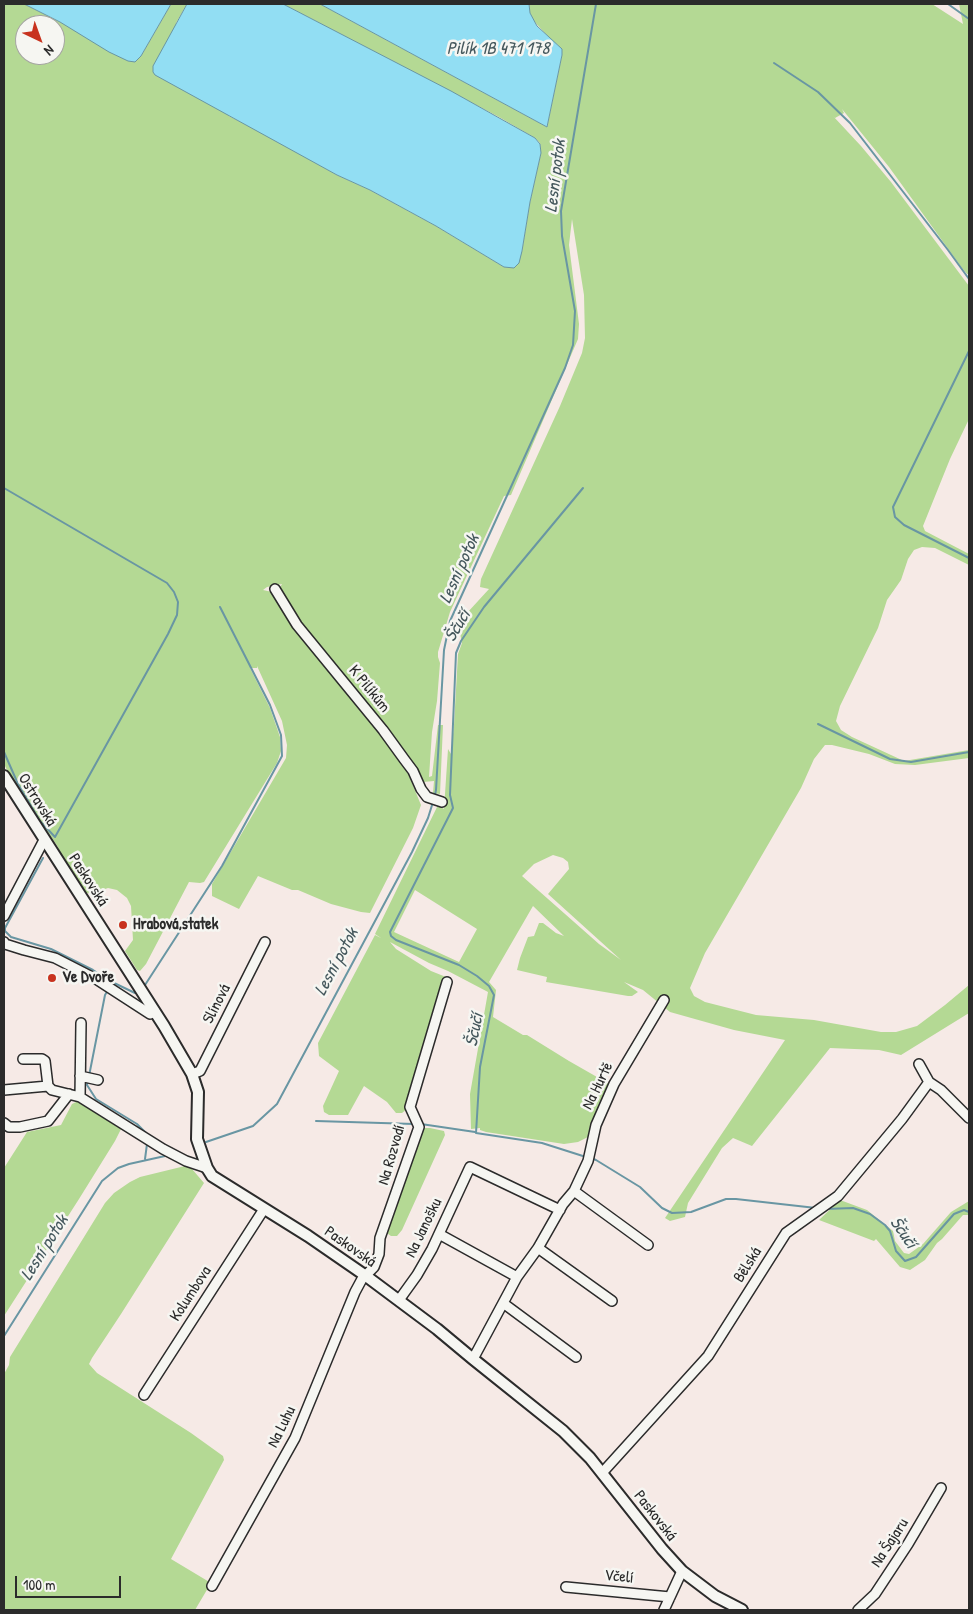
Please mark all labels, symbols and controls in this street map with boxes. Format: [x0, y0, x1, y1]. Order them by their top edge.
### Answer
north arrow [15, 15, 65, 65]
water label: Pilík 1B 471 178 [447, 38, 549, 60]
text: N [41, 41, 59, 60]
water label: Lesní potok [541, 138, 571, 214]
water label: Lesní potok [435, 531, 485, 607]
water label: Ščučí [440, 606, 476, 646]
street label: K Pilíkům [344, 662, 394, 716]
street label: Ostravská [13, 770, 61, 830]
street label: Paskovská [64, 850, 112, 910]
place label: Hrabová,statek [133, 915, 218, 935]
marker: Hrabová,statek [117, 919, 129, 931]
water label: Lesní potok [310, 925, 364, 999]
place label: Ve Dvoře [62, 968, 114, 988]
marker: Ve Dvoře [46, 972, 58, 984]
street label: Slínová [199, 981, 235, 1027]
water label: Ščučí [461, 1012, 489, 1048]
street label: Na Hurtě [578, 1059, 618, 1113]
street label: Na Rozvodí [374, 1123, 410, 1187]
street label: Na Janošku [401, 1195, 447, 1261]
water label: Lesní potok [17, 1211, 73, 1285]
water label: Ščučí [885, 1213, 921, 1253]
street label: Paskovská [320, 1222, 380, 1272]
street label: Bělská [730, 1244, 766, 1286]
street label: Kolumbova [166, 1263, 216, 1325]
street label: Na Luhu [264, 1403, 300, 1451]
street label: Paskovská [629, 1487, 681, 1545]
street label: Na Šajaru [867, 1515, 913, 1571]
scale bar [18, 1566, 124, 1598]
street label: Včelí [603, 1566, 635, 1588]
text: 100 m [23, 1574, 56, 1595]

